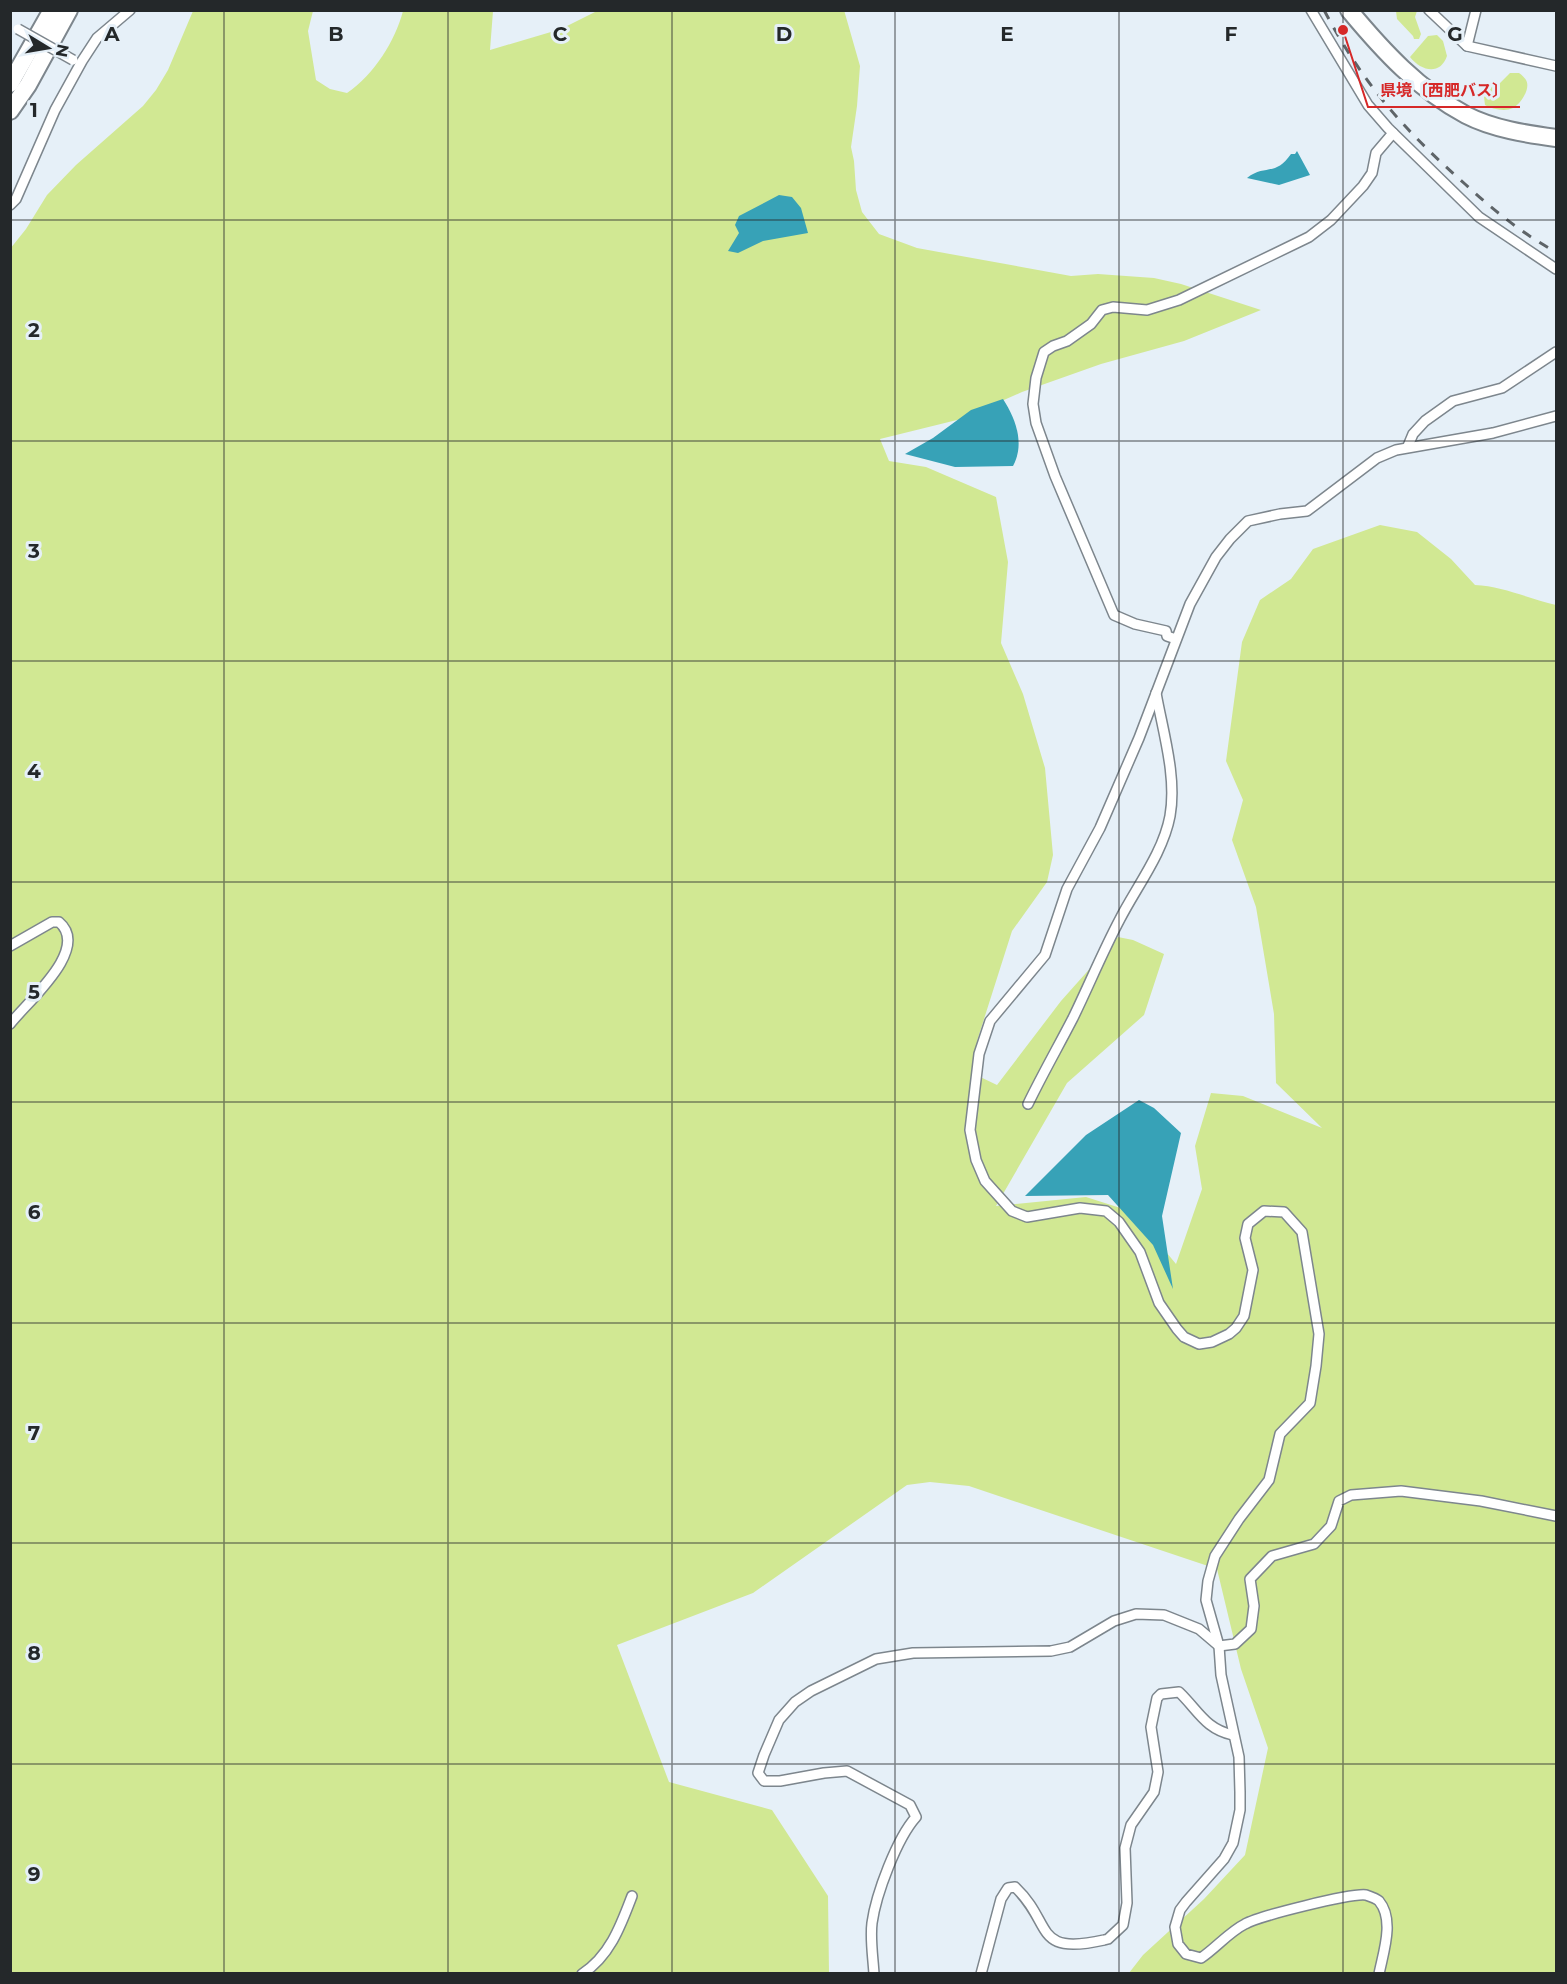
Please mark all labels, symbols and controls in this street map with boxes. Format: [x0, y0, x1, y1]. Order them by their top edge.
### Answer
north arrow [18, 18, 78, 78]
text: A [103, 22, 120, 46]
text: B [328, 22, 344, 46]
text: C [553, 22, 568, 46]
text: D [776, 22, 792, 46]
text: E [1000, 22, 1014, 46]
text: F [1225, 22, 1238, 46]
text: G [1447, 22, 1463, 46]
text: N [52, 43, 73, 59]
callout: 県境〔西肥バス〕 [1368, 73, 1520, 107]
text: 県境〔西肥バス〕 [1380, 81, 1508, 100]
text: 1 [30, 98, 38, 122]
text: 2 [28, 318, 40, 342]
text: 3 [27, 539, 40, 563]
text: 4 [27, 759, 41, 783]
text: 5 [28, 980, 40, 1004]
text: 6 [28, 1200, 41, 1224]
text: 7 [28, 1421, 40, 1445]
text: 8 [27, 1641, 41, 1665]
text: 9 [28, 1862, 40, 1886]

